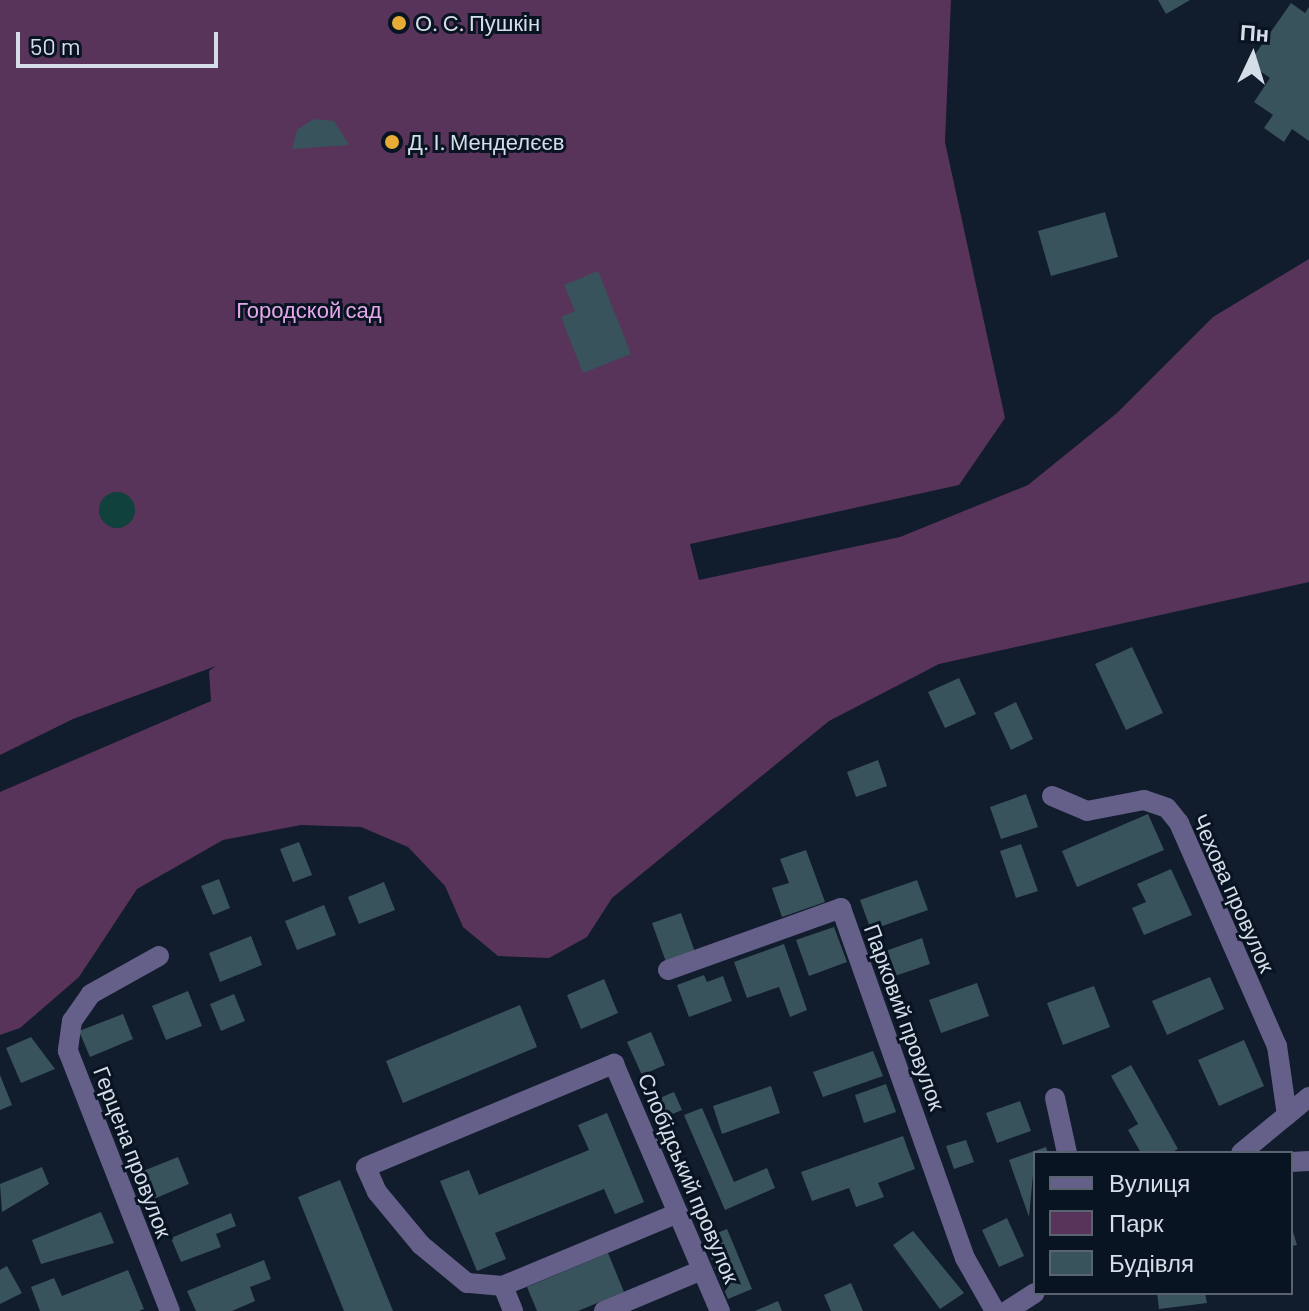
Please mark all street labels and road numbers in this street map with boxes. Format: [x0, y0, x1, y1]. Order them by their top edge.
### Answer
street label: Чехова провулок [1187, 810, 1281, 976]
street label: Парковий провулок [859, 920, 951, 1114]
street label: Герцена провулок [88, 1063, 178, 1241]
street label: Слобідський провулок [633, 1069, 745, 1287]

